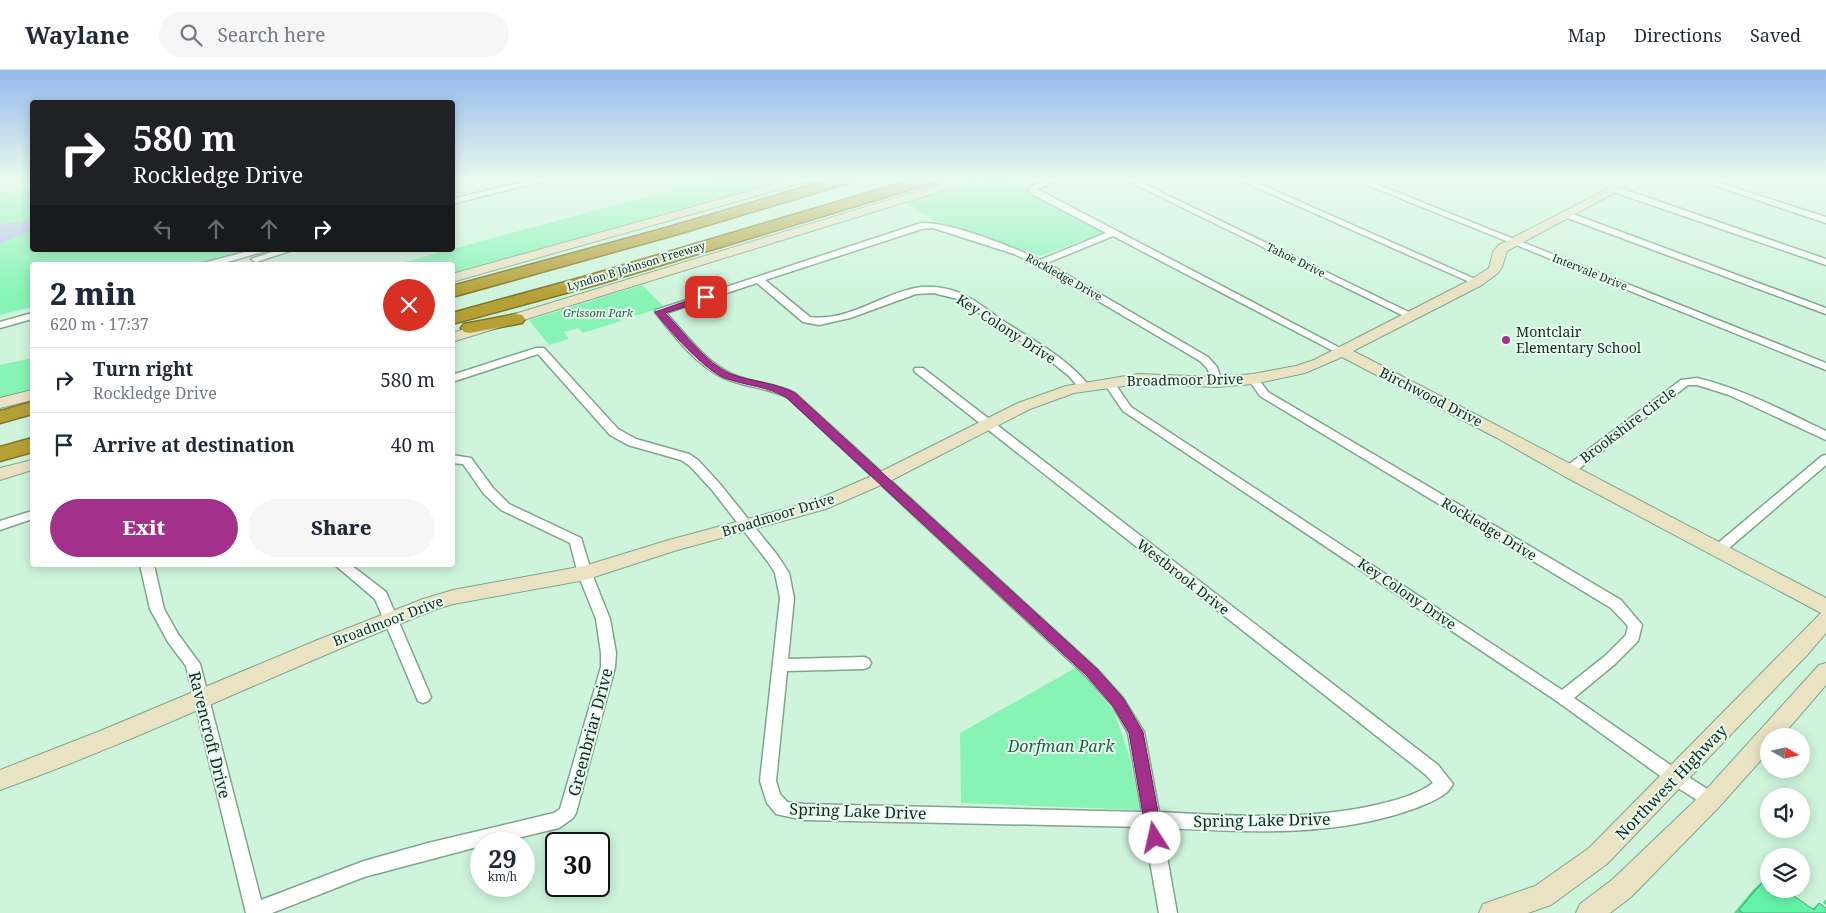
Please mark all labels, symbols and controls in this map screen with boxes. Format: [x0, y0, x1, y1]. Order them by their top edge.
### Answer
search box [159, 12, 509, 57]
text: Waylane [25, 18, 129, 51]
icon: search [177, 21, 205, 49]
text: Search here [217, 22, 325, 48]
text: Map [1568, 23, 1606, 47]
text: Directions [1634, 23, 1722, 47]
text: Saved [1750, 23, 1801, 47]
text: 580 m [133, 114, 236, 161]
icon: right [50, 120, 115, 185]
text: Rockledge Drive [133, 159, 303, 189]
icon: left [149, 215, 177, 243]
icon: ahead [202, 215, 230, 243]
icon: ahead [255, 215, 283, 243]
icon: right [308, 215, 336, 243]
street label: Lyndon B Johnson Freeway [565, 237, 707, 294]
street label: Tahoe Drive [1264, 239, 1328, 280]
street label: Rockledge Drive [1023, 249, 1105, 304]
street label: Intervale Drive [1550, 250, 1630, 293]
text: 2 min [50, 273, 136, 314]
pin [685, 276, 727, 318]
button: close [383, 279, 435, 331]
icon: arrive [692, 283, 720, 311]
street label: Key Colony Drive [953, 289, 1060, 368]
park label: Grissom Park [563, 305, 634, 320]
text: 620 m · 17:37 [50, 313, 149, 335]
place label: Montclair Elementary School [1516, 322, 1642, 357]
marker: Montclair Elementary School [1500, 334, 1512, 346]
text: Turn right [93, 356, 193, 382]
street label: Birchwood Drive [1376, 362, 1486, 431]
icon: right [50, 366, 78, 394]
text: 580 m [380, 367, 435, 393]
street label: Broadmoor Drive [1126, 369, 1244, 390]
text: Rockledge Drive [93, 382, 217, 404]
street label: Brookshire Circle [1576, 382, 1680, 467]
icon: arrive [50, 431, 78, 459]
text: Arrive at destination [93, 432, 295, 458]
text: 40 m [391, 432, 435, 458]
street label: Broadmoor Drive [719, 488, 836, 541]
street label: Rockledge Drive [1438, 493, 1541, 565]
button: Exit [50, 499, 238, 557]
button: Share [248, 499, 435, 557]
street label: Westbrook Drive [1133, 534, 1234, 619]
street label: Key Colony Drive [1354, 554, 1460, 634]
street label: Broadmoor Drive [330, 591, 446, 650]
street label: Greenbriar Drive [562, 666, 618, 798]
street label: Ravencroft Drive [184, 669, 236, 801]
street label: Northwest Highway [1610, 719, 1732, 844]
north arrow [1760, 728, 1810, 778]
map controls [1760, 728, 1810, 898]
park label: Dorfman Park [1007, 735, 1115, 757]
button: sound [1760, 788, 1810, 838]
street label: Spring Lake Drive [789, 798, 927, 824]
street label: Spring Lake Drive [1193, 808, 1331, 832]
position arrow [1128, 811, 1180, 863]
speed limit sign: 30 [545, 832, 610, 897]
text: 29 [488, 841, 517, 875]
button: layers [1760, 848, 1810, 898]
text: km/h [488, 868, 517, 885]

